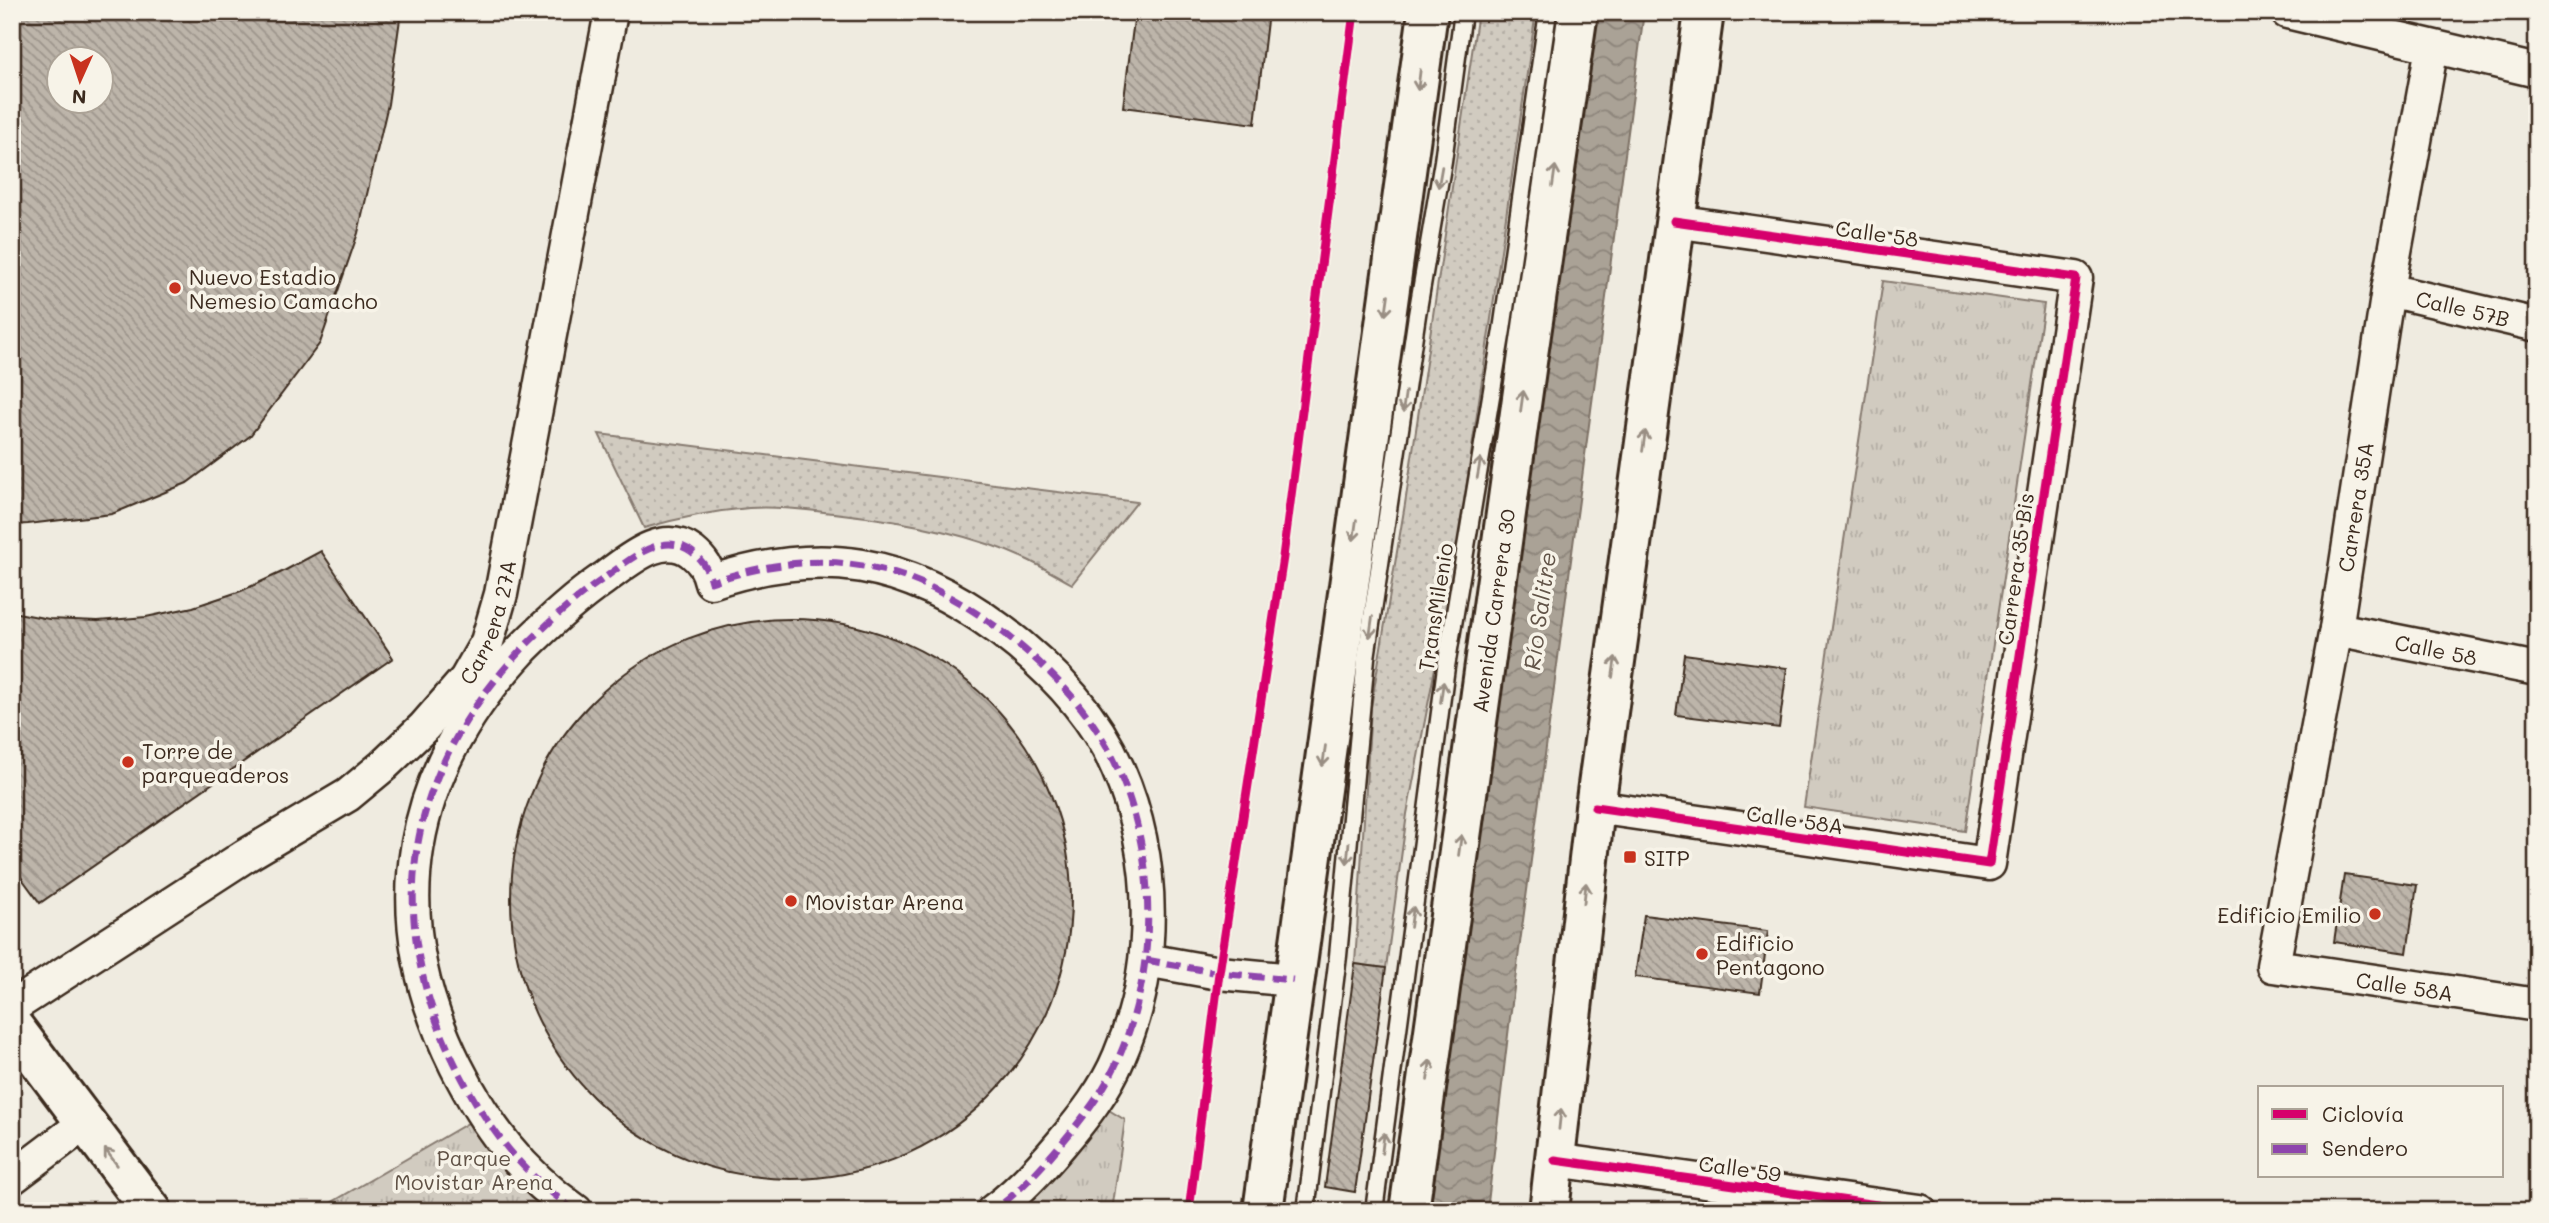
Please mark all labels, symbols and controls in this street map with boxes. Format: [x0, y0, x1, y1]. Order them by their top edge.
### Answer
north arrow [46, 46, 116, 116]
one-way arrow [1413, 68, 1426, 91]
text: N [71, 85, 87, 110]
one-way arrow [1433, 165, 1446, 188]
one-way arrow [1548, 165, 1561, 188]
street label: Calle 58 [1834, 214, 1920, 252]
place label: Nuevo Estadio Nemesio Camacho [189, 263, 378, 314]
marker: Nuevo Estadio Nemesio Camacho [167, 280, 183, 296]
street label: Calle 57B [2413, 284, 2512, 332]
one-way arrow [1381, 293, 1394, 316]
one-way arrow [1397, 390, 1410, 412]
one-way arrow [1515, 390, 1528, 413]
one-way arrow [1638, 431, 1651, 453]
street label: Carrera 35A [2331, 440, 2379, 574]
one-way arrow [1473, 457, 1486, 479]
street label: Carrera 35 Bis [1991, 491, 2039, 647]
street label: Avenida Carrera 30 [1465, 507, 1520, 714]
one-way arrow [1348, 518, 1361, 541]
street label: TransMilenio [1412, 541, 1458, 673]
water label: Río Salitre [1516, 550, 1562, 672]
street label: Carrera 27A [453, 558, 521, 689]
one-way arrow [1364, 615, 1377, 637]
street label: Calle 58 [2393, 628, 2480, 670]
one-way arrow [1607, 656, 1620, 679]
one-way arrow [1436, 681, 1449, 704]
place label: Torre de parqueaderos [142, 737, 289, 788]
one-way arrow [1317, 744, 1330, 767]
marker: Torre de parqueaderos [120, 754, 136, 770]
street label: Calle 58A [1745, 799, 1845, 839]
one-way arrow [1454, 834, 1467, 857]
one-way arrow [1341, 841, 1354, 864]
place label: SITP [1644, 844, 1690, 871]
marker: SITP [1622, 849, 1638, 865]
one-way arrow [1579, 882, 1592, 904]
place label: Movistar Arena [805, 888, 964, 915]
marker: Movistar Arena [783, 893, 799, 909]
place label: Edificio Emilio [2217, 901, 2361, 928]
marker: Edificio Emilio [2367, 906, 2383, 922]
one-way arrow [1405, 907, 1418, 929]
place label: Edificio Pentagono [1716, 929, 1825, 980]
marker: Edificio Pentagono [1694, 946, 1710, 962]
street label: Calle 58A [2354, 965, 2455, 1006]
one-way arrow [1422, 1059, 1435, 1082]
legend [2258, 1086, 2504, 1178]
text: Ciclovía [2322, 1100, 2404, 1127]
one-way arrow [1553, 1108, 1566, 1130]
one-way arrow [1376, 1132, 1389, 1155]
text: Sendero [2322, 1134, 2408, 1161]
park label: Parque Movistar Arena [394, 1144, 554, 1195]
one-way arrow [103, 1148, 118, 1166]
street label: Calle 59 [1697, 1149, 1783, 1187]

